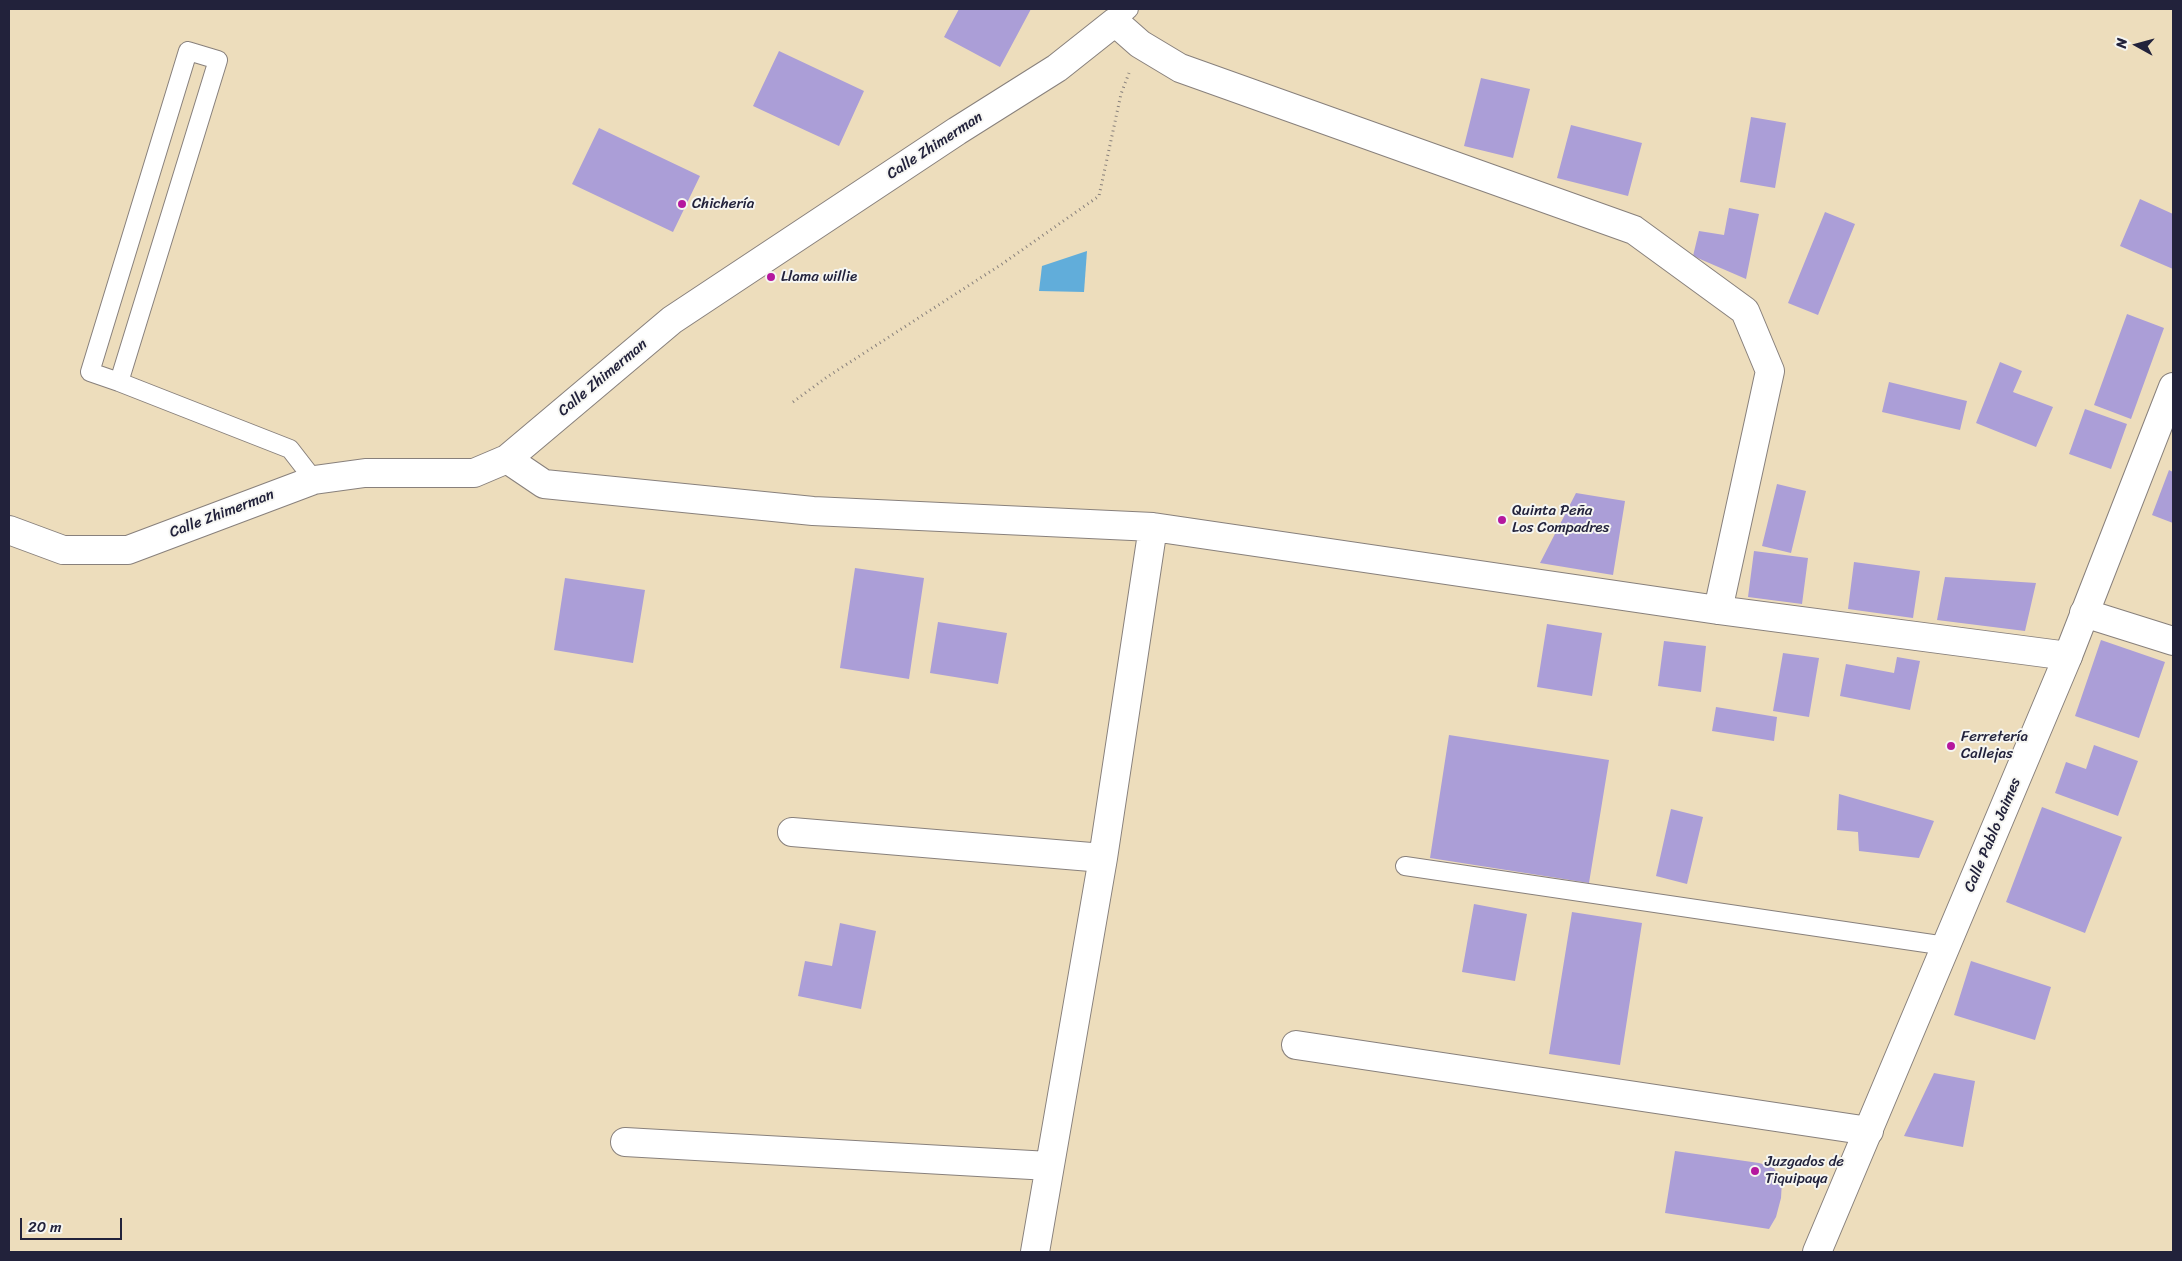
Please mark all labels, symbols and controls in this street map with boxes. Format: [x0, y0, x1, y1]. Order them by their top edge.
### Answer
north arrow [2112, 20, 2162, 70]
text: N [2109, 37, 2135, 49]
street label: Calle Zhimerman [884, 108, 986, 184]
place label: Chichería [692, 195, 754, 213]
marker: Chichería [676, 198, 688, 210]
place label: Llama willie [781, 268, 857, 286]
marker: Llama willie [765, 271, 777, 283]
street label: Calle Zhimerman [555, 336, 651, 420]
street label: Calle Zhimerman [167, 486, 277, 542]
place label: Quinta Peña Los Compadres [1512, 502, 1609, 537]
marker: Quinta Peña Los Compadres [1496, 514, 1508, 526]
place label: Ferretería Callejas [1961, 728, 2028, 763]
marker: Ferretería Callejas [1945, 740, 1957, 752]
street label: Calle Pablo Jaimes [1961, 775, 2025, 895]
place label: Juzgados de Tiquipaya [1765, 1153, 1844, 1188]
marker: Juzgados de Tiquipaya [1749, 1165, 1761, 1177]
scale bar [22, 1208, 125, 1240]
text: 20 m [28, 1214, 62, 1240]

